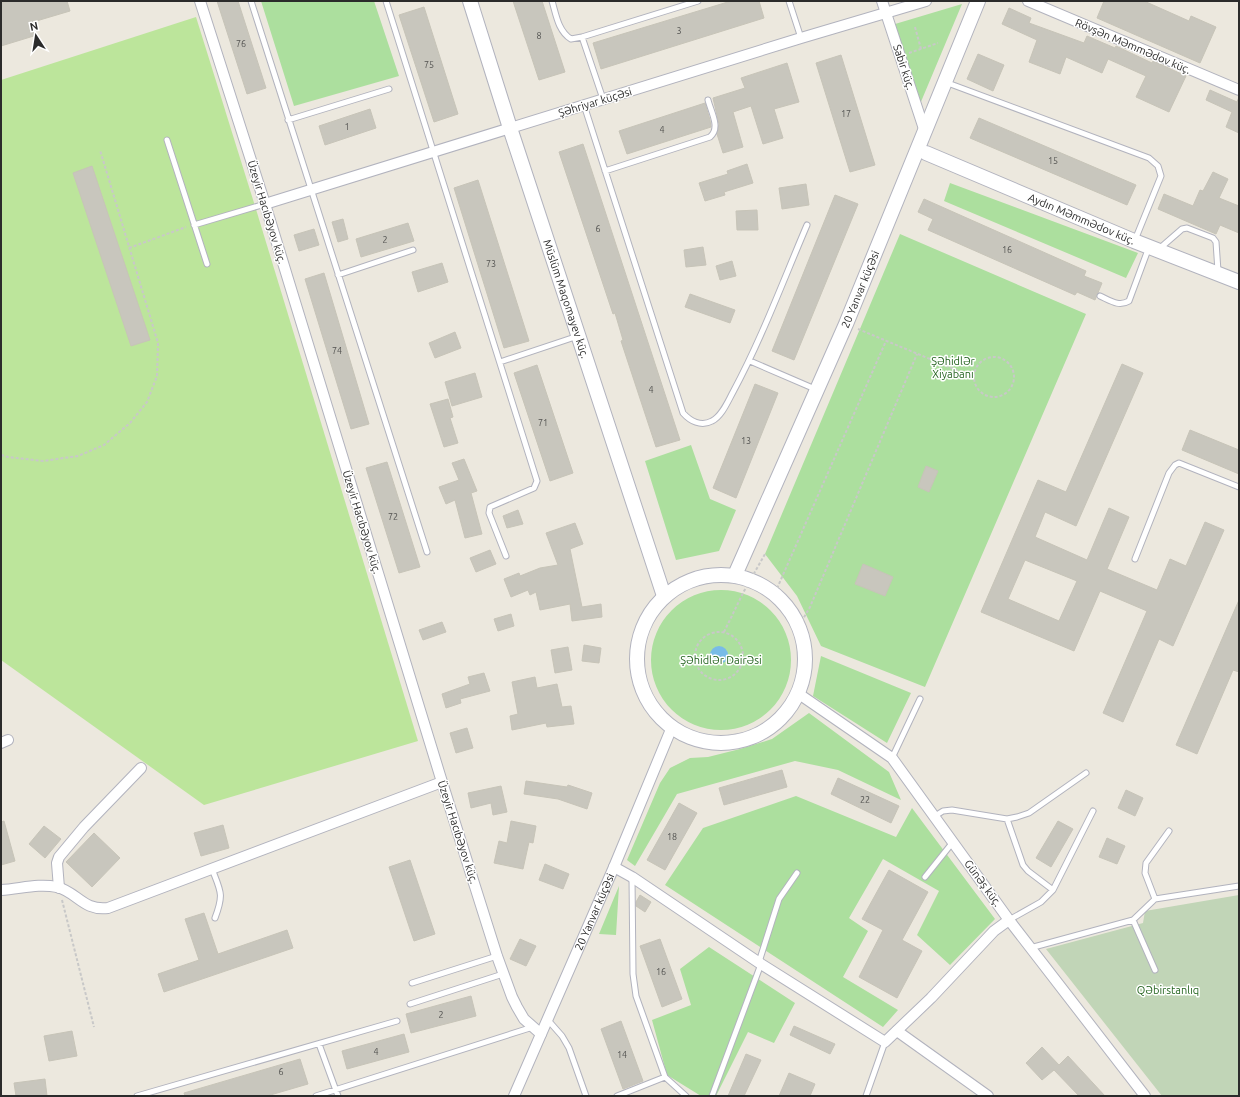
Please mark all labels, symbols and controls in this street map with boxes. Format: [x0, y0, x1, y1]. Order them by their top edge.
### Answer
north arrow [16, 16, 56, 56]
street label: Rövşən Məmmədov küç. [1073, 16, 1193, 76]
text: N [29, 19, 39, 33]
house number: 3 [676, 26, 682, 36]
house number: 8 [536, 31, 542, 41]
house number: 76 [236, 39, 246, 49]
street label: Sabir küç. [891, 43, 917, 91]
house number: 75 [424, 60, 434, 70]
street label: Şəhriyar küçəsi [557, 85, 633, 119]
house number: 17 [841, 109, 851, 119]
house number: 1 [344, 122, 350, 132]
house number: 4 [659, 125, 665, 135]
house number: 15 [1048, 156, 1058, 166]
street label: Üzeyir Hacıbəyov küç. [246, 159, 288, 265]
street label: Aydın Məmmədov küç. [1026, 191, 1137, 247]
house number: 6 [595, 224, 601, 234]
house number: 2 [382, 235, 388, 245]
street label: Müslüm Maqomayev küç. [541, 238, 591, 360]
house number: 16 [1002, 245, 1012, 255]
street label: 20 Yanvar küçəsi [839, 249, 881, 330]
house number: 73 [486, 259, 496, 269]
house number: 74 [332, 346, 342, 356]
park label: Şəhidlər Xiyabanı [931, 355, 976, 380]
house number: 4 [648, 385, 654, 395]
house number: 71 [538, 418, 548, 428]
house number: 13 [741, 436, 751, 446]
street label: Üzeyir Hacıbəyov küç. [341, 469, 383, 575]
house number: 72 [388, 512, 398, 522]
park label: Şəhidlər Dairəsi [680, 654, 762, 666]
street label: Üzeyir Hacıbəyov küç. [436, 779, 480, 885]
house number: 22 [860, 795, 870, 805]
house number: 18 [667, 832, 677, 842]
street label: Günəş küç. [962, 857, 1004, 909]
street label: 20 Yanvar küçəsi [572, 872, 616, 952]
house number: 16 [656, 967, 666, 977]
park label: Qəbirstanlıq [1137, 984, 1199, 996]
house number: 2 [438, 1010, 444, 1020]
house number: 4 [373, 1047, 379, 1057]
house number: 14 [617, 1050, 627, 1060]
house number: 6 [278, 1067, 284, 1077]

